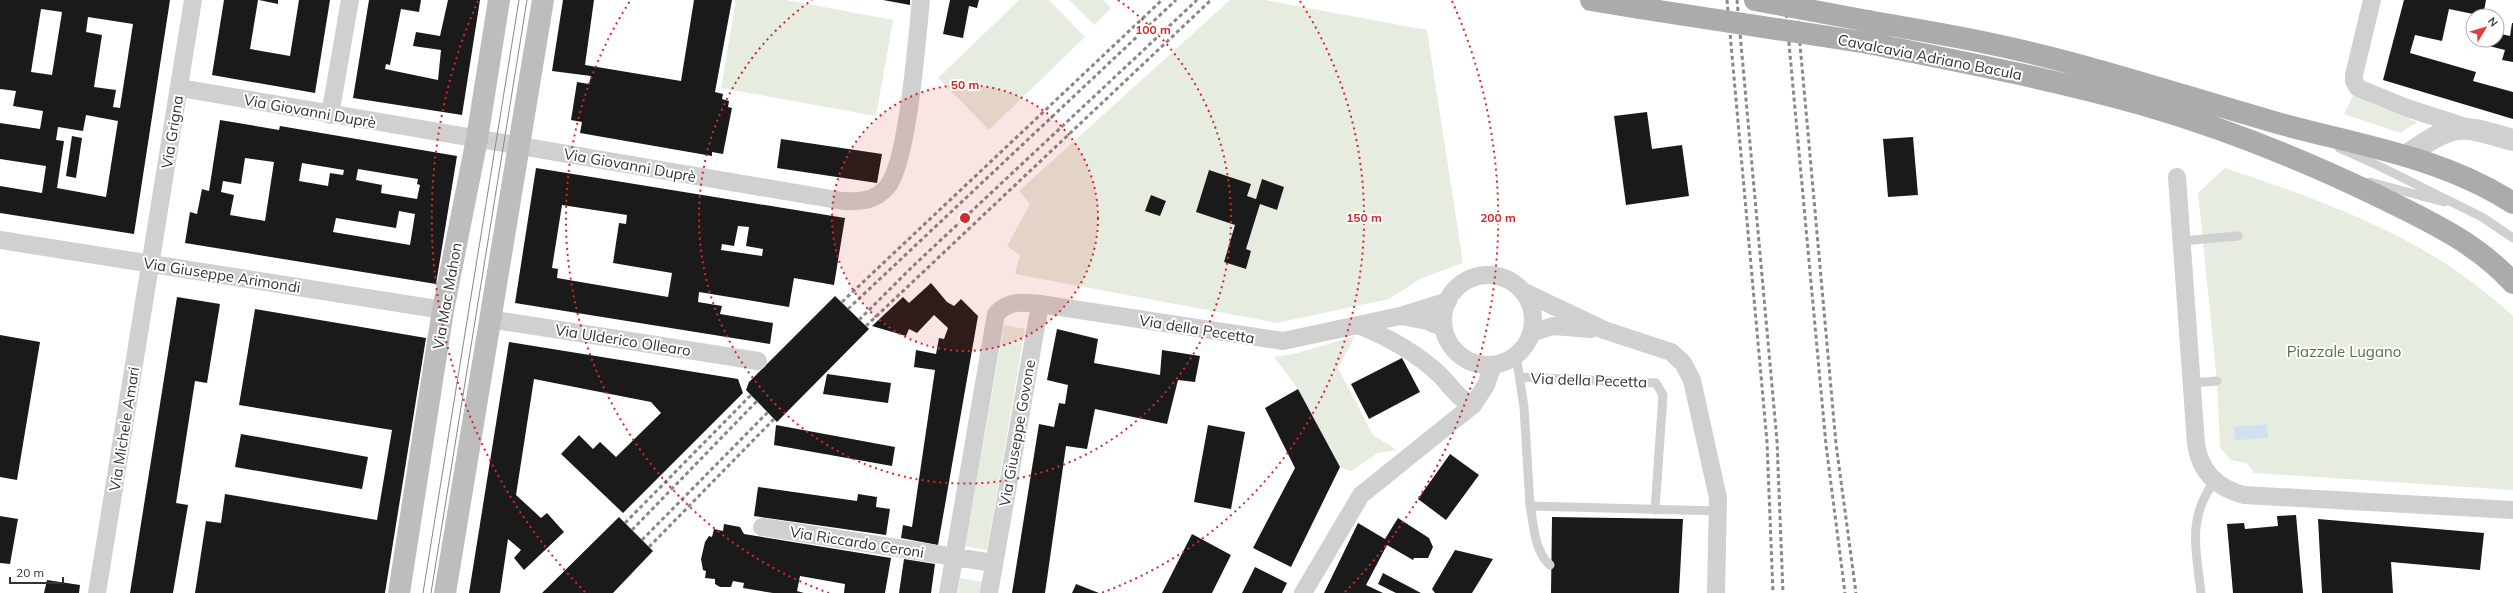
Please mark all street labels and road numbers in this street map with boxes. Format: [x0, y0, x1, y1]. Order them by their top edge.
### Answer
street label: Cavalcavia Adriano Bacula [1836, 30, 2024, 84]
street label: Via Giovanni Duprè [242, 90, 378, 132]
street label: Via Grigna [157, 94, 187, 170]
street label: Via Giovanni Duprè [562, 144, 698, 186]
street label: Via Mac Mahon [428, 241, 466, 351]
street label: Via Giuseppe Arimondi [142, 253, 302, 297]
street label: Via della Pecetta [1138, 311, 1256, 347]
street label: Via Ulderico Ollearo [554, 320, 692, 360]
street label: Via Giuseppe Govone [995, 358, 1039, 508]
street label: Via Michele Amari [105, 365, 143, 493]
street label: Via della Pecetta [1530, 368, 1648, 392]
street label: Via Riccardo Ceroni [789, 522, 925, 562]

